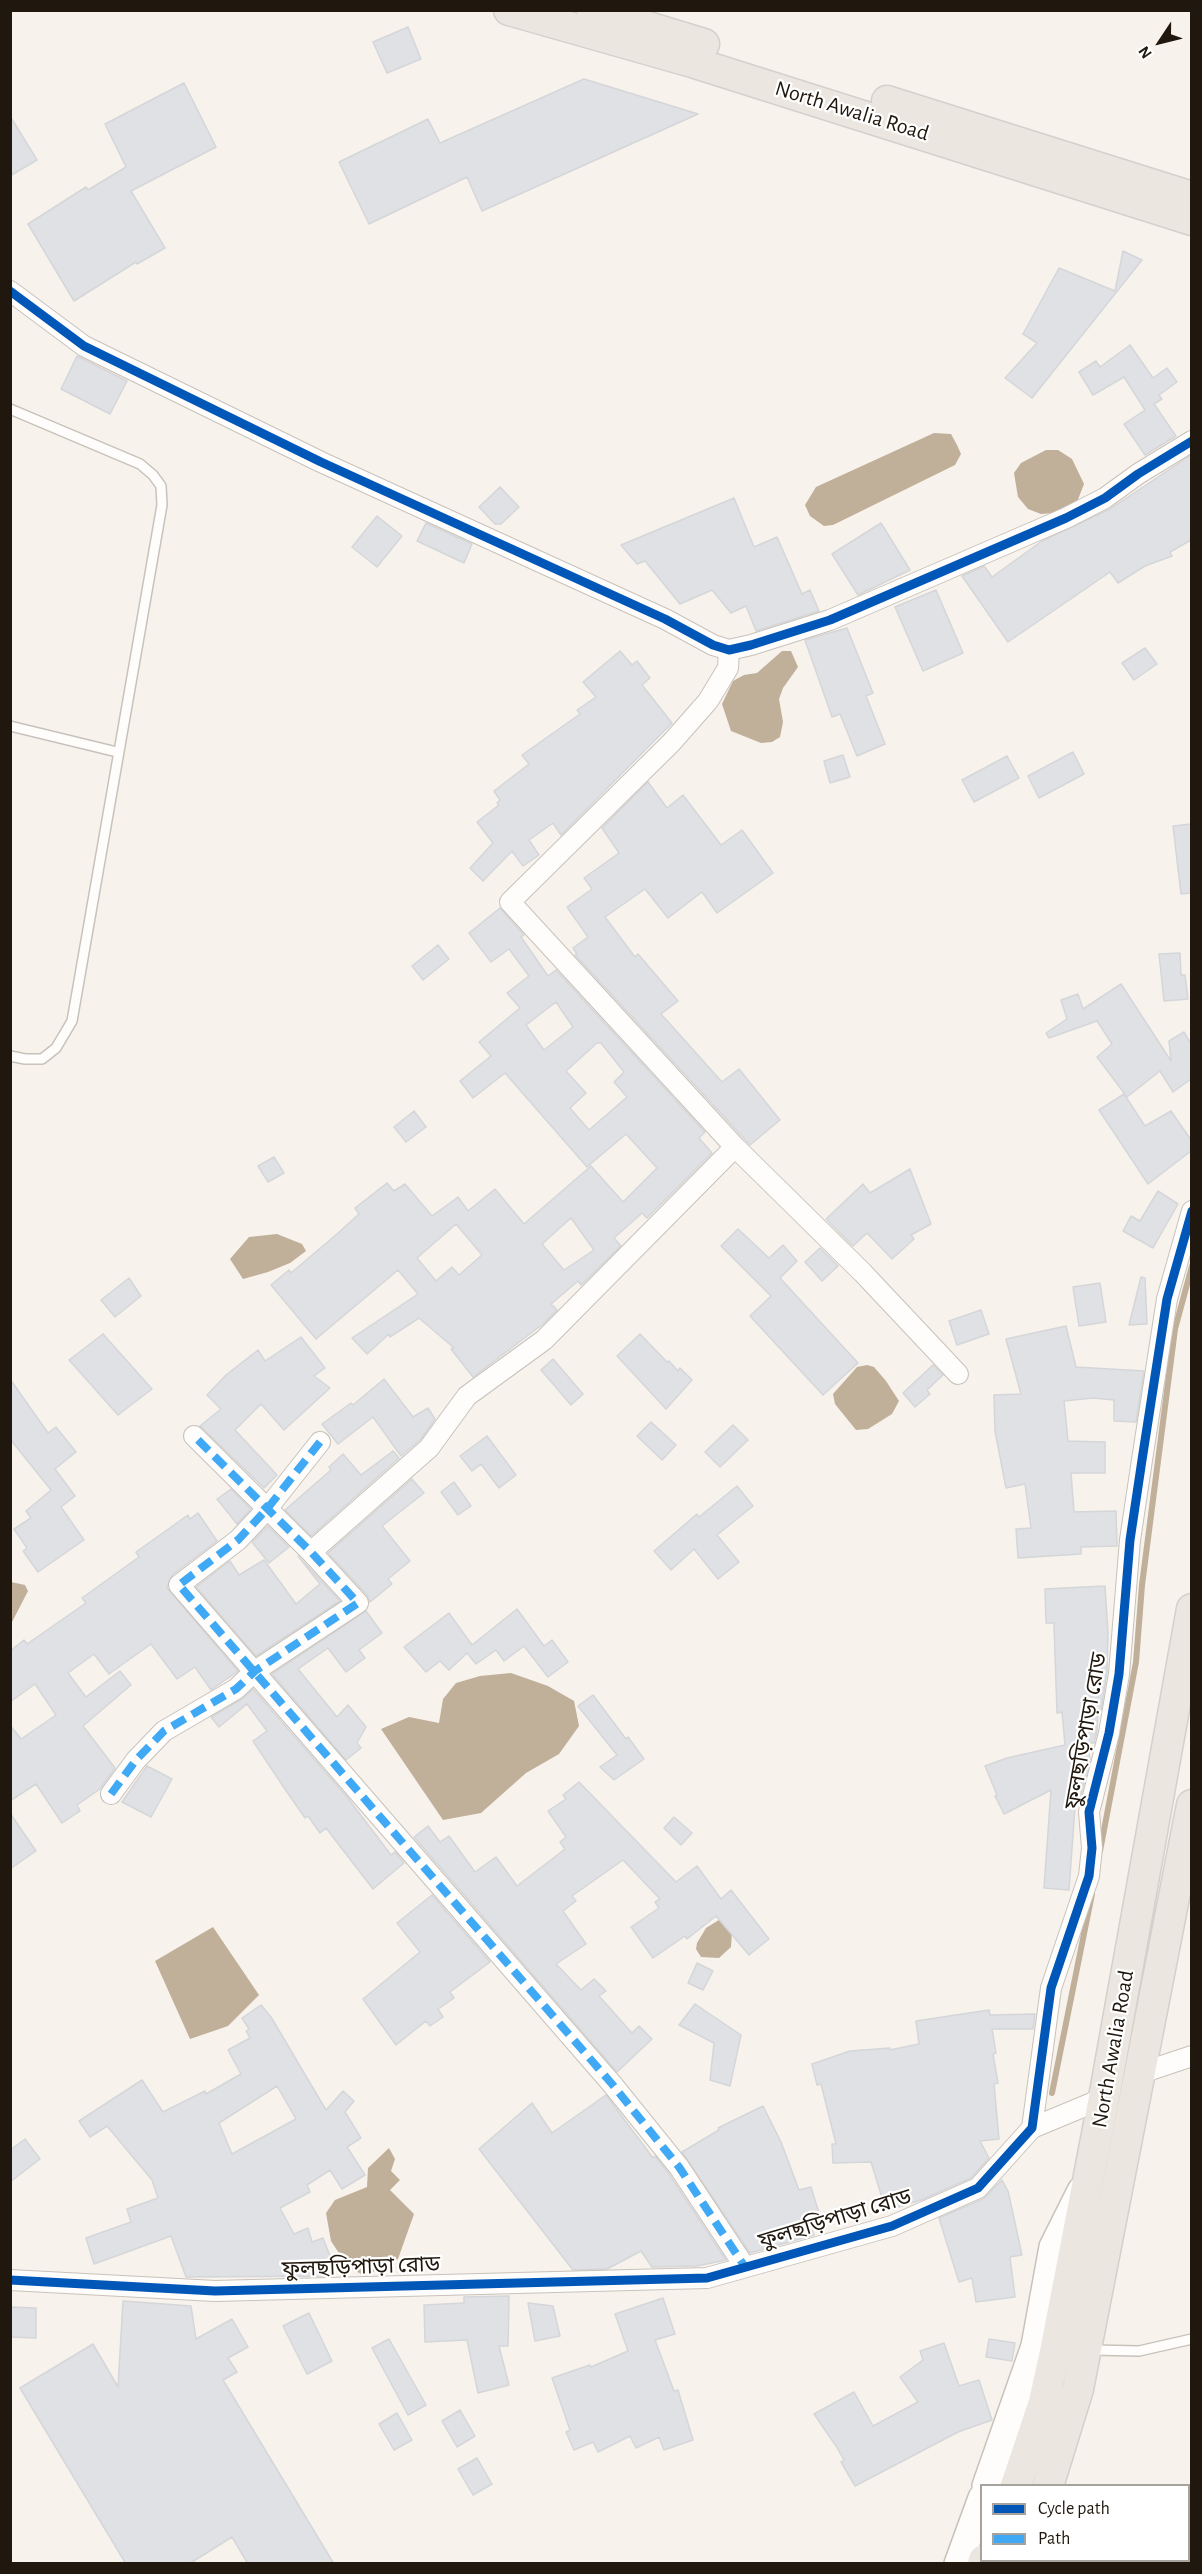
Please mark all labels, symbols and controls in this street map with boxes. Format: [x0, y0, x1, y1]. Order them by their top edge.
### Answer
north arrow [1130, 12, 1190, 72]
text: N [1136, 43, 1155, 61]
street label: North Awalia Road [772, 75, 932, 147]
street label: ফুলছড়িপাড়া রোড [1059, 1651, 1113, 1811]
street label: North Awalia Road [1086, 1968, 1140, 2130]
street label: ফুলছড়িপাড়া রোড [755, 2183, 915, 2255]
street label: ফুলছড়িপাড়া রোড [281, 2251, 441, 2283]
legend [980, 2484, 1190, 2562]
text: Cycle path [1038, 2500, 1110, 2518]
text: Path [1038, 2530, 1070, 2548]

